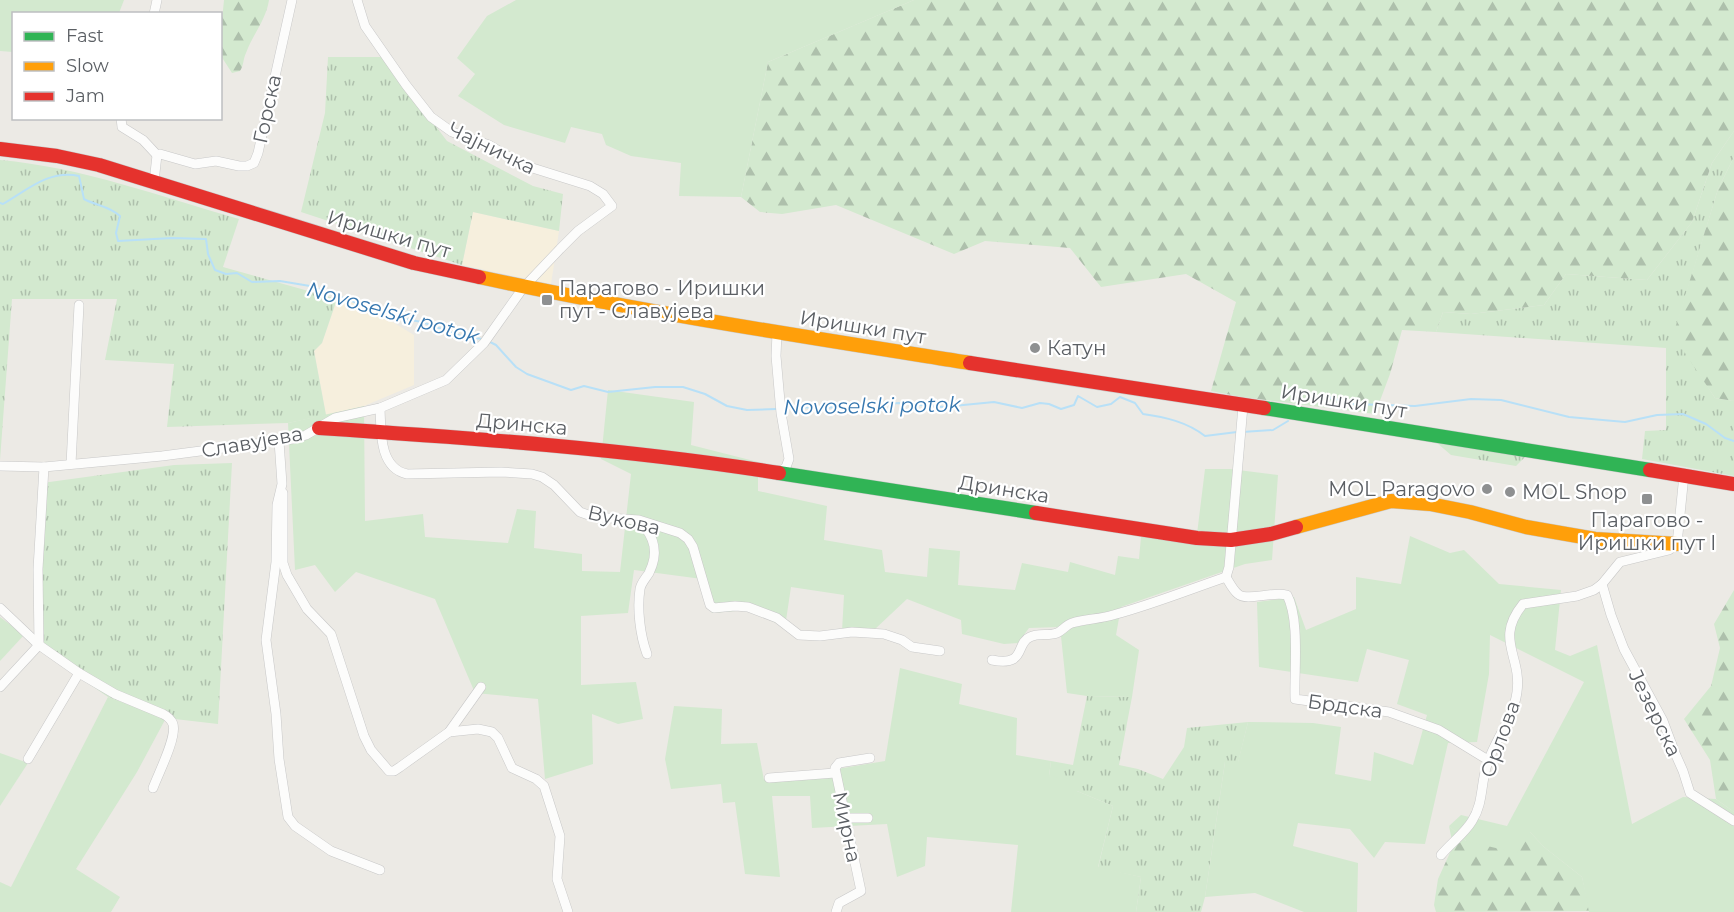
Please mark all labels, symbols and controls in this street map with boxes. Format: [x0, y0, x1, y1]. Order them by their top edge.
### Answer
legend [12, 12, 222, 120]
text: Fast [66, 25, 104, 47]
text: Slow [66, 55, 109, 77]
street label: Горска [248, 72, 286, 146]
text: Jam [65, 85, 105, 107]
street label: Чајничка [445, 117, 539, 179]
street label: Иришки пут [325, 205, 454, 263]
water label: Novoselski potok [304, 276, 484, 349]
place label: Парагово - Иришки пут - Славујева [559, 276, 765, 323]
marker: Парагово - Иришки пут - Славујева [540, 293, 554, 307]
street label: Иришки пут [798, 305, 928, 349]
place label: Катун [1047, 336, 1107, 360]
marker: Катун [1028, 341, 1042, 355]
street label: Иришки пут [1279, 379, 1409, 423]
water label: Novoselski potok [783, 391, 963, 420]
street label: Дринска [476, 408, 568, 440]
street label: Славујева [199, 421, 305, 463]
street label: Дринска [957, 470, 1051, 508]
place label: MOL Paragovo [1328, 477, 1475, 501]
place label: MOL Shop [1522, 480, 1627, 504]
marker: MOL Paragovo [1480, 482, 1494, 496]
marker: MOL Shop [1503, 485, 1517, 499]
marker: Парагово - Иришки пут I [1640, 492, 1654, 506]
street label: Вукова [585, 500, 663, 540]
place label: Парагово - Иришки пут I [1578, 508, 1716, 555]
street label: Језерска [1624, 665, 1686, 761]
street label: Брдска [1306, 689, 1384, 723]
street label: Орлова [1475, 697, 1525, 781]
street label: Мирна [828, 789, 866, 865]

